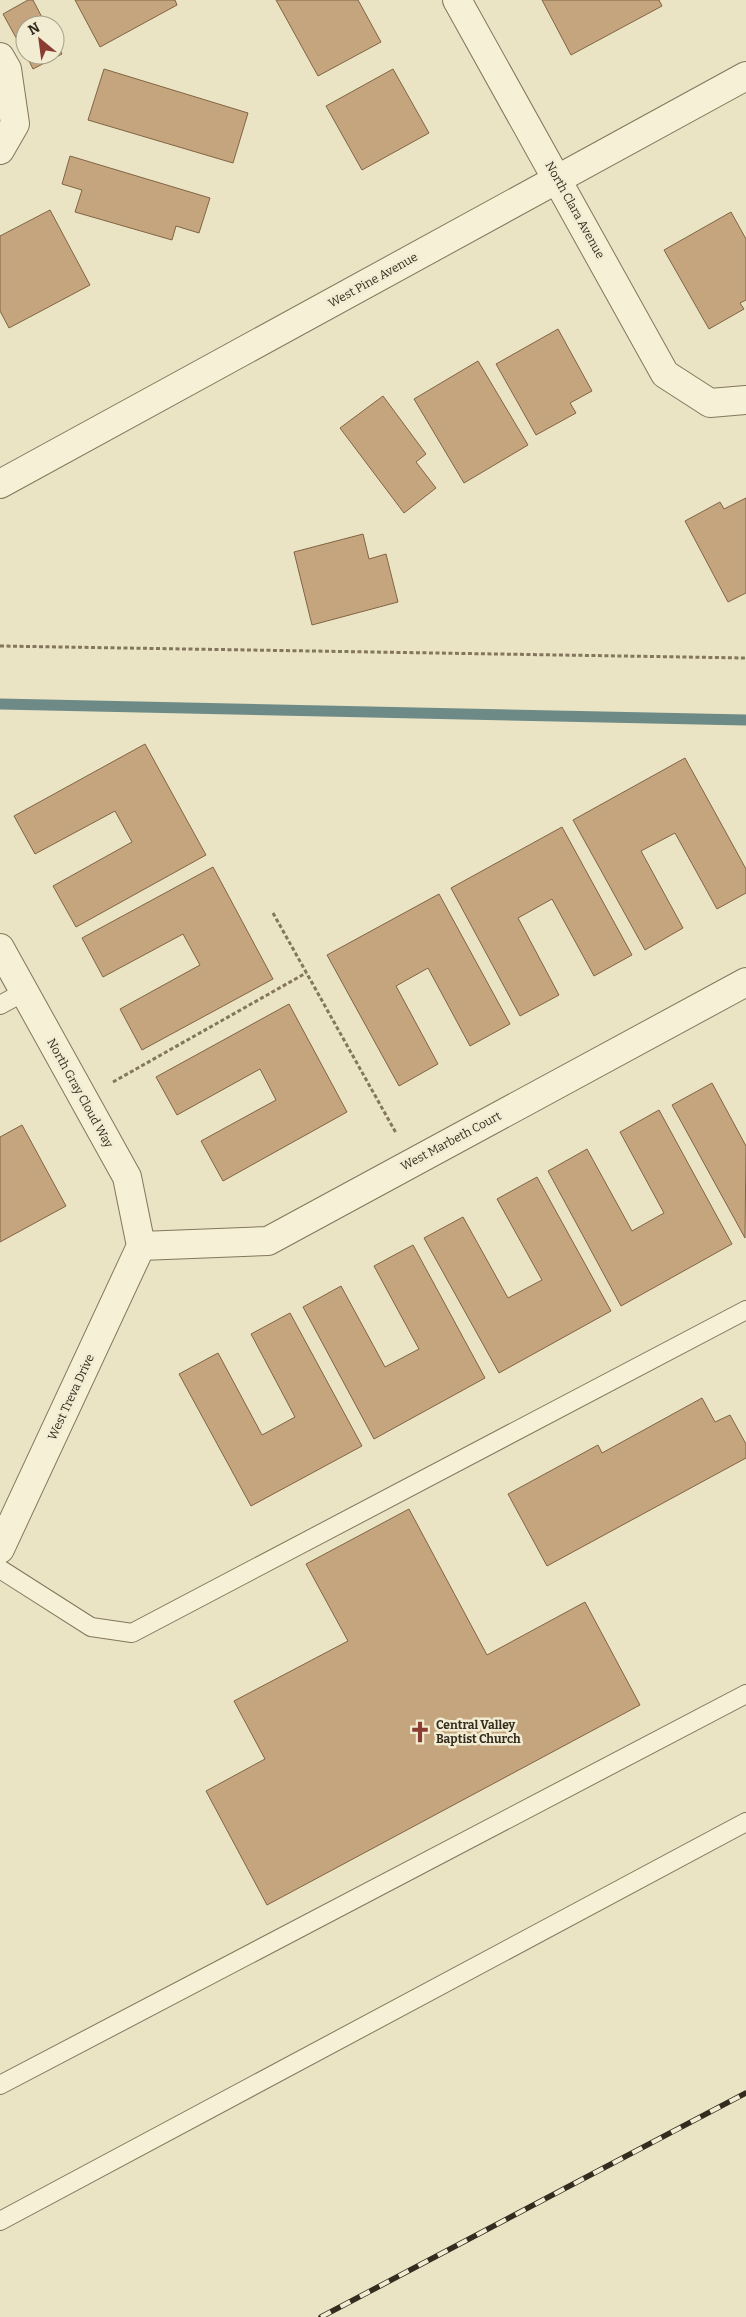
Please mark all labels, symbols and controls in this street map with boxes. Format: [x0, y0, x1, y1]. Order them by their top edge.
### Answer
north arrow [15, 15, 65, 65]
text: N [25, 19, 43, 39]
street label: North Clara Avenue [542, 159, 608, 261]
street label: West Pine Avenue [326, 250, 420, 310]
street label: North Gray Cloud Way [44, 1036, 116, 1151]
street label: West Marbeth Court [398, 1108, 504, 1173]
street label: West Treva Drive [45, 1352, 97, 1442]
place label: Central Valley Baptist Church [436, 1718, 521, 1746]
church icon: Central Valley Baptist Church [407, 1719, 433, 1745]

